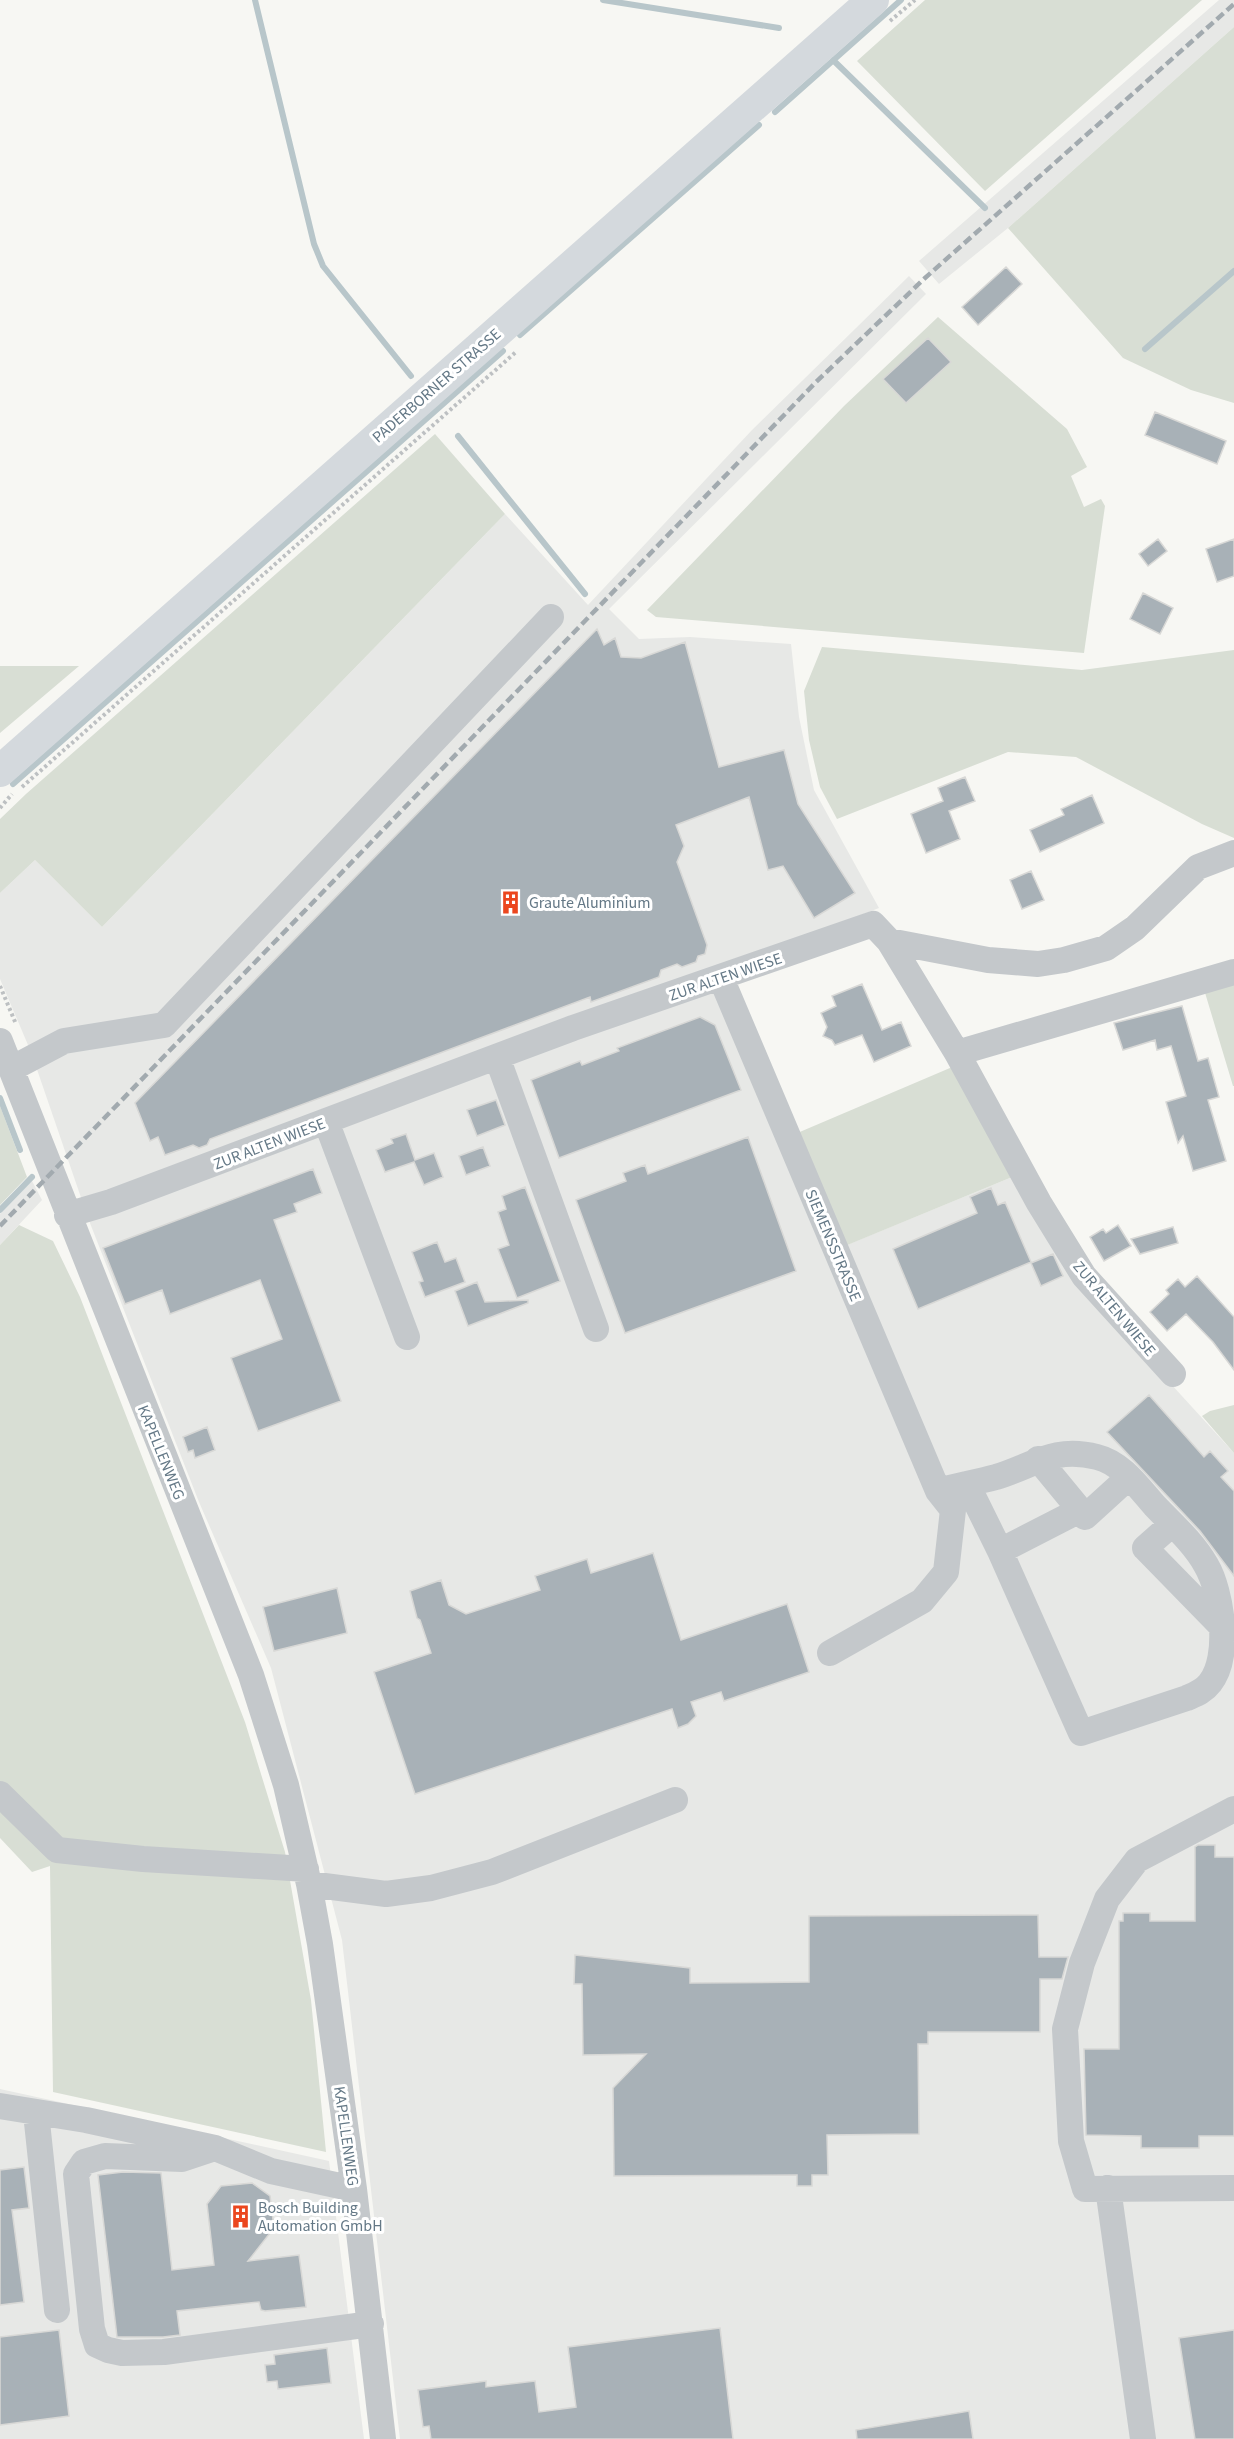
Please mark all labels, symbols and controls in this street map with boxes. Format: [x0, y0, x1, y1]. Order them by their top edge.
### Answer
street label: PADERBORNER STRASSE [367, 324, 506, 448]
building icon: Graute Aluminium [498, 889, 524, 915]
place label: Graute Aluminium [529, 892, 650, 914]
street label: ZUR ALTEN WIESE [666, 947, 785, 1007]
street label: ZUR ALTEN WIESE [210, 1112, 329, 1175]
street label: SIEMENSSTRASSE [800, 1186, 867, 1305]
street label: ZUR ALTEN WIESE [1068, 1256, 1161, 1361]
street label: KAPELLENWEG [132, 1402, 190, 1503]
street label: KAPELLENWEG [328, 2085, 364, 2187]
place label: Bosch Building Automation GmbH [258, 2197, 383, 2237]
building icon: Bosch Building Automation GmbH [227, 2203, 253, 2229]

